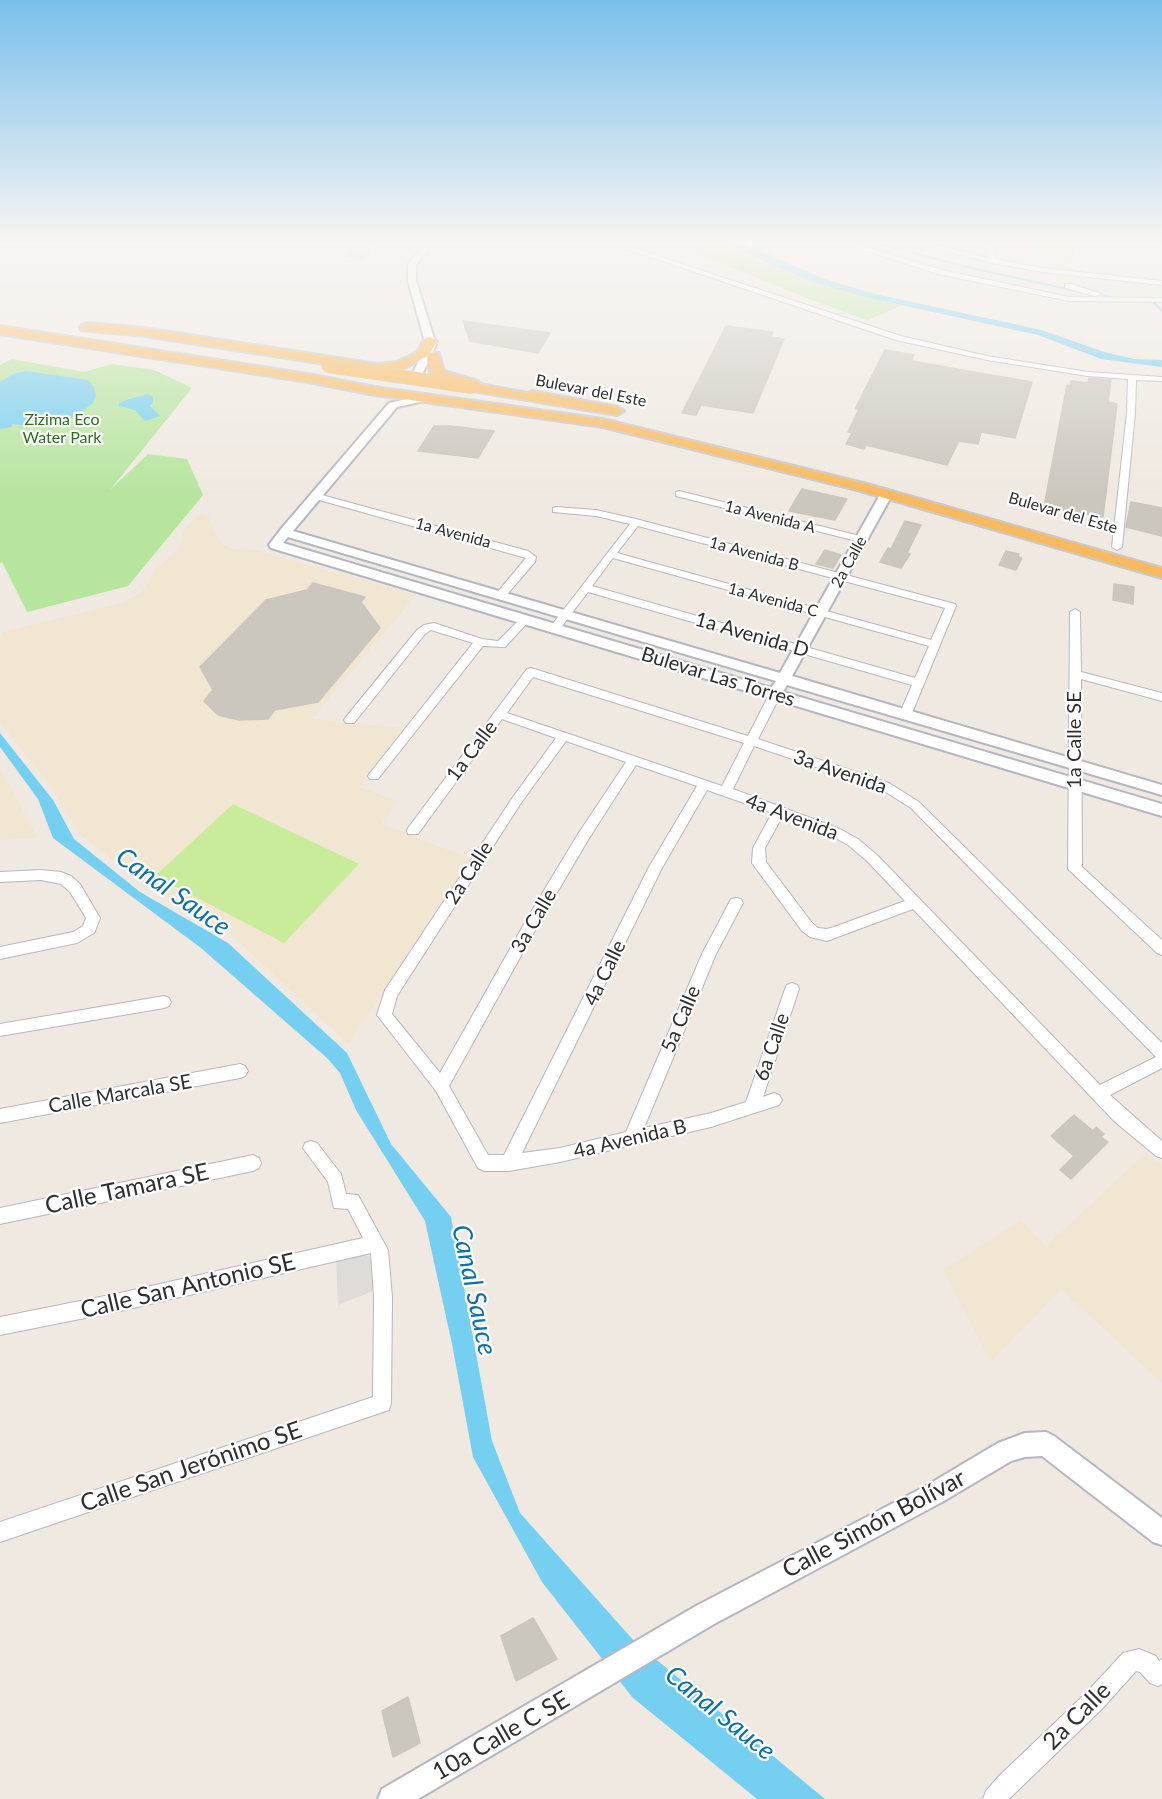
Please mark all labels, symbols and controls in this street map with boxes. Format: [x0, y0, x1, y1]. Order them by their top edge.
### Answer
street label: Bulevar del Este [534, 371, 648, 411]
park label: Zizima Eco Water Park [23, 410, 101, 448]
street label: Bulevar del Este [1006, 488, 1120, 538]
street label: 1a Avenida A [723, 496, 817, 538]
street label: 1a Avenida [413, 514, 493, 552]
street label: 1a Avenida B [707, 533, 801, 575]
street label: 2a Calle [827, 533, 871, 591]
street label: 1a Avenida C [726, 579, 820, 621]
street label: 1a Avenida D [692, 607, 812, 663]
street label: Bulevar Las Torres [638, 642, 798, 712]
street label: 1a Calle SE [1063, 691, 1087, 789]
street label: 1a Calle [441, 716, 503, 786]
street label: 3a Avenida [790, 745, 890, 799]
street label: 4a Avenida [742, 788, 842, 846]
street label: 2a Calle [440, 837, 498, 909]
water label: Canal Sauce [110, 841, 236, 943]
street label: 3a Calle [506, 885, 562, 957]
street label: 4a Calle [579, 936, 631, 1010]
street label: 5a Calle [656, 982, 706, 1056]
street label: 6a Calle [749, 1010, 795, 1084]
street label: Calle Marcala SE [46, 1070, 194, 1118]
street label: 4a Avenida B [571, 1114, 689, 1164]
street label: Calle Tamara SE [43, 1158, 211, 1220]
water label: Canal Sauce [445, 1222, 503, 1358]
street label: Calle San Antonio SE [78, 1247, 298, 1325]
street label: Calle San Jerónimo SE [77, 1416, 305, 1518]
street label: Calle Simón Bolívar [778, 1464, 970, 1584]
water label: Canal Sauce [659, 1659, 781, 1767]
street label: 2a Calle [1037, 1676, 1117, 1756]
street label: 10a Calle C SE [428, 1685, 574, 1787]

